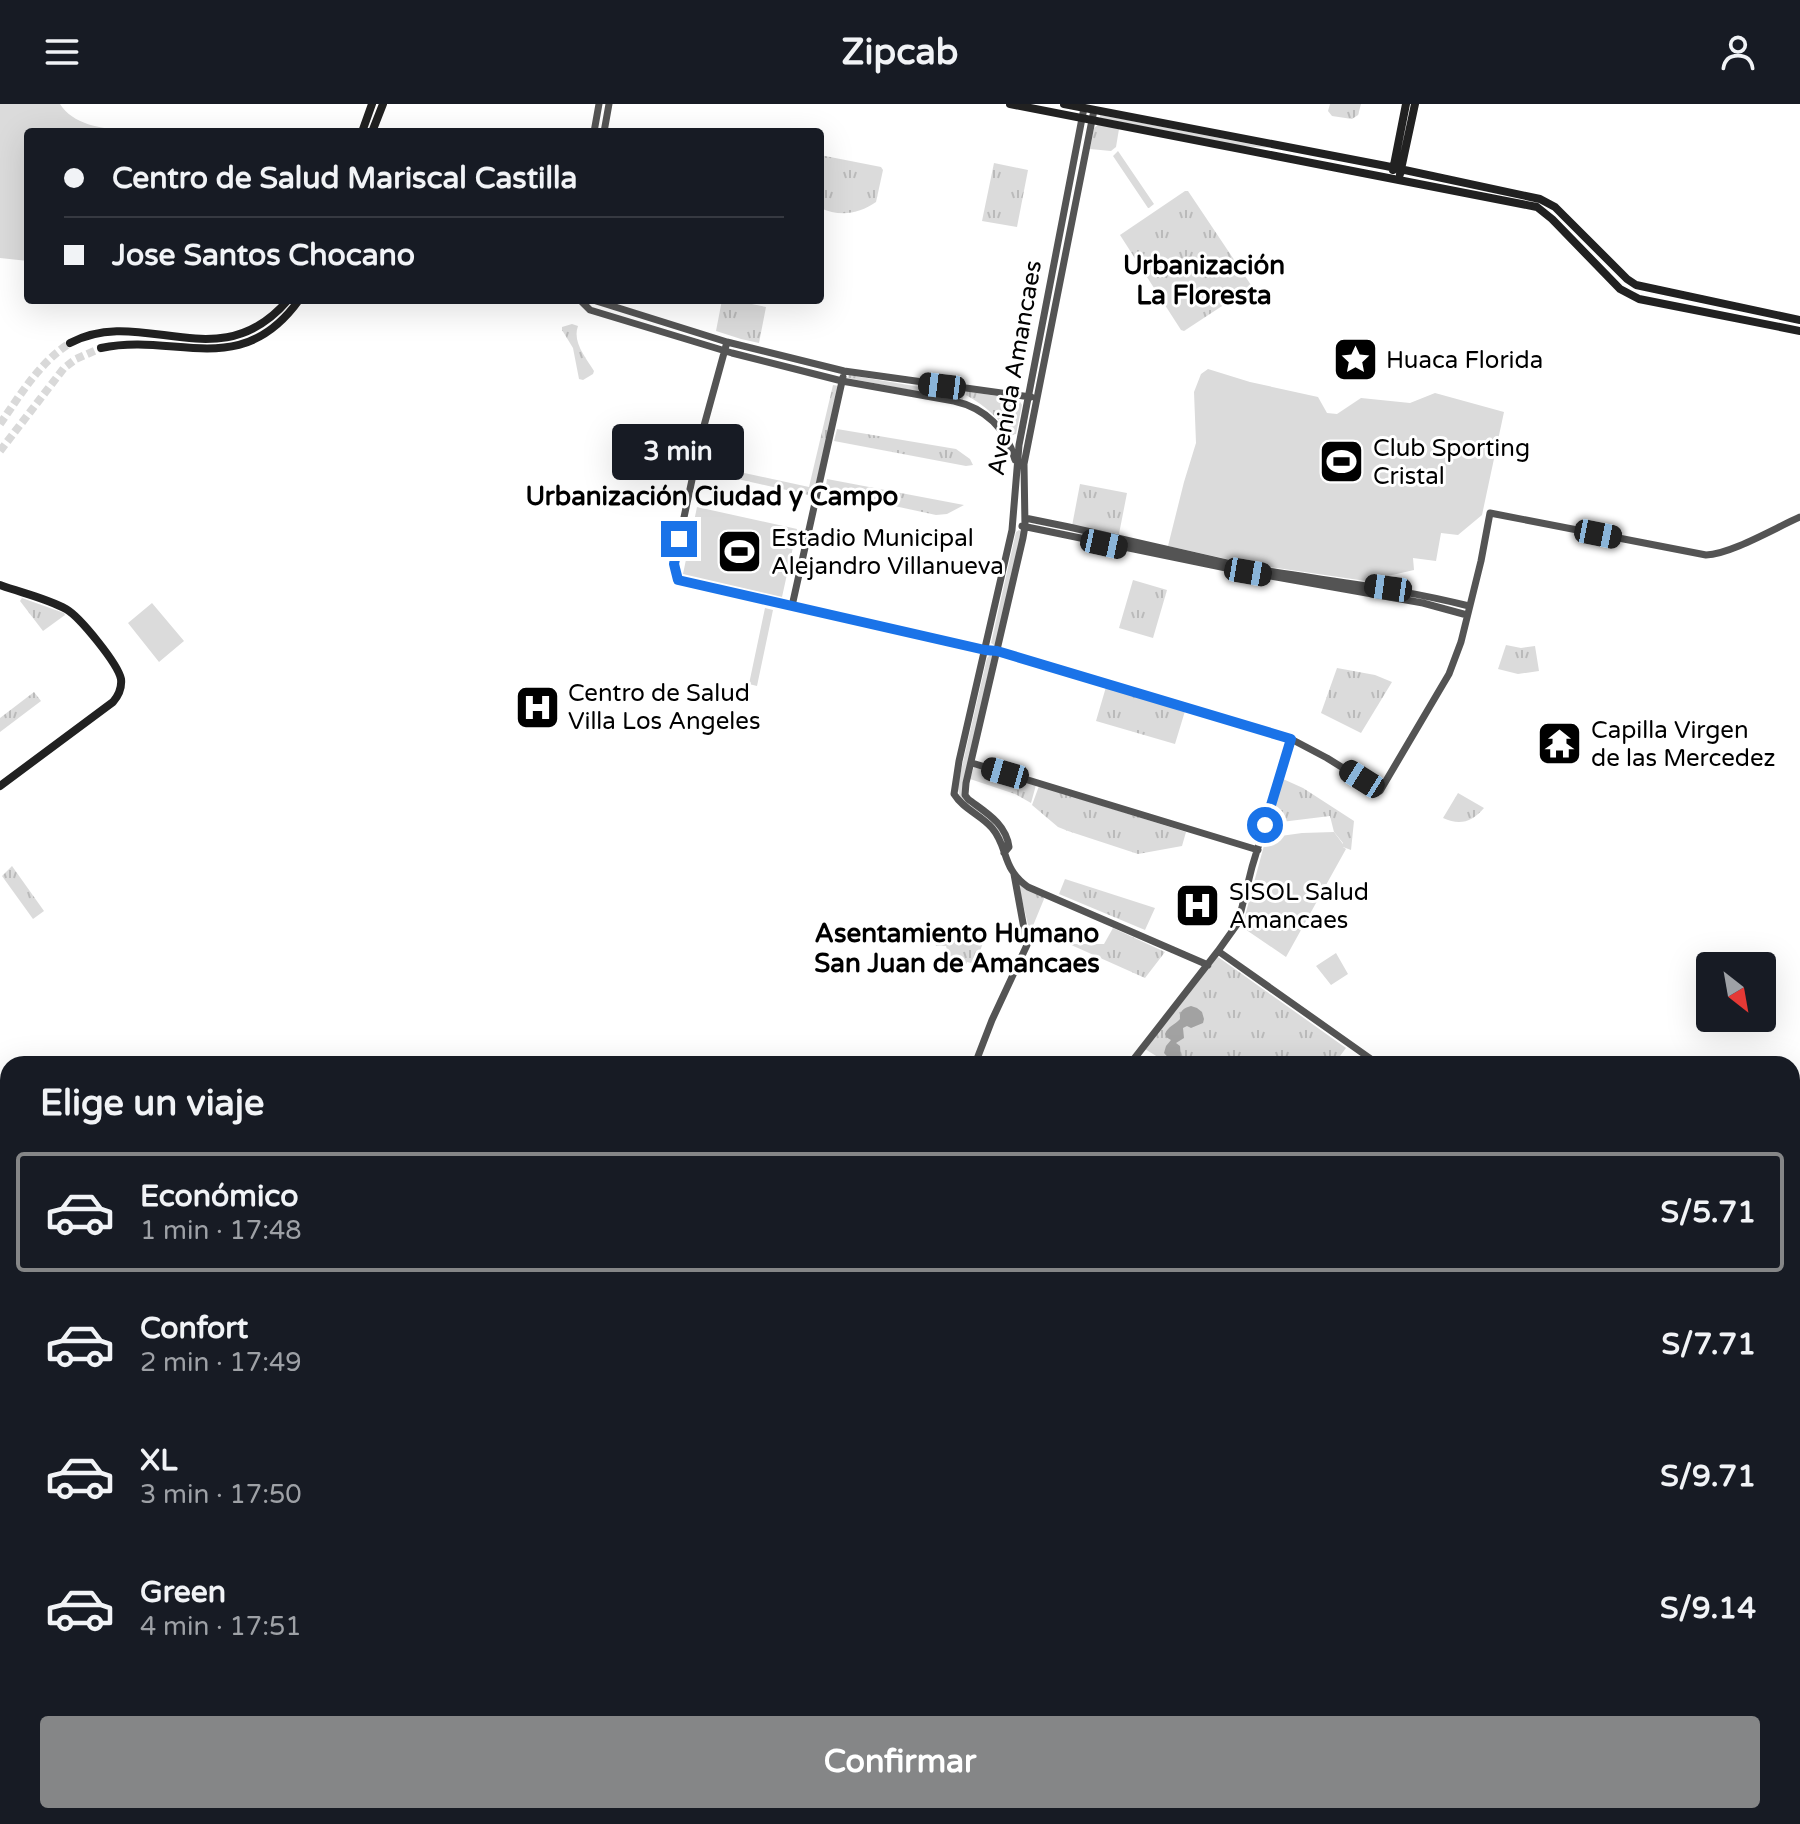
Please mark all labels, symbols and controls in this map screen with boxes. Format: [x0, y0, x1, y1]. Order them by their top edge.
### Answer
icon: menu [40, 30, 84, 74]
icon: person [1716, 30, 1760, 74]
text: Zipcab [842, 31, 958, 74]
text: Centro de Salud Mariscal Castilla [112, 160, 577, 197]
text: Jose Santos Chocano [112, 237, 415, 274]
district label: Urbanización La Floresta [1123, 250, 1285, 311]
street label: Avenida Amancaes [982, 258, 1048, 478]
place icon: Huaca Florida [1331, 336, 1379, 384]
place label: Huaca Florida [1386, 346, 1543, 375]
car [917, 371, 967, 401]
callout: 3 min [613, 423, 745, 479]
place label: Club Sporting Cristal [1373, 434, 1530, 491]
text: 3 min [643, 436, 713, 467]
sports icon: Club Sporting Cristal [1318, 438, 1366, 486]
district label: Urbanización Ciudad y Campo [526, 481, 899, 512]
car [1572, 518, 1624, 550]
route end [661, 521, 697, 557]
place label: Estadio Municipal Alejandro Villanueva [771, 524, 1004, 581]
car [1078, 527, 1130, 561]
sports icon: Estadio Municipal Alejandro Villanueva [716, 528, 764, 576]
car [1222, 556, 1274, 588]
car [1363, 573, 1413, 603]
place label: Centro de Salud Villa Los Angeles [568, 679, 760, 736]
hospital icon: Centro de Salud Villa Los Angeles [513, 683, 561, 731]
place label: Capilla Virgen de las Mercedez [1591, 716, 1775, 773]
temple icon: Capilla Virgen de las Mercedez [1536, 720, 1584, 768]
car [979, 755, 1031, 791]
car [1335, 756, 1389, 802]
route start [1247, 807, 1283, 843]
place label: SISOL Salud Amancaes [1229, 878, 1369, 935]
hospital icon: SISOL Salud Amancaes [1174, 882, 1222, 930]
district label: Asentamiento Humano San Juan de Amancaes [814, 918, 1100, 979]
north arrow [1696, 952, 1776, 1032]
map controls [1696, 952, 1776, 1032]
text: Elige un viaje [40, 1082, 264, 1125]
icon: car [44, 1176, 116, 1248]
text: Económico [140, 1178, 298, 1215]
text: S/5.71 [1661, 1194, 1756, 1231]
text: 1 min · 17:48 [140, 1215, 302, 1246]
icon: car [44, 1308, 116, 1380]
text: Confort [140, 1310, 248, 1347]
text: S/7.71 [1661, 1326, 1756, 1363]
text: 2 min · 17:49 [140, 1347, 302, 1378]
icon: car [44, 1440, 116, 1512]
text: XL [140, 1442, 177, 1479]
text: S/9.71 [1660, 1458, 1756, 1495]
text: 3 min · 17:50 [140, 1479, 302, 1510]
icon: car [44, 1572, 116, 1644]
text: Green [140, 1574, 226, 1611]
text: S/9.14 [1660, 1590, 1756, 1627]
text: 4 min · 17:51 [140, 1611, 302, 1642]
button: Confirmar [40, 1716, 1760, 1808]

